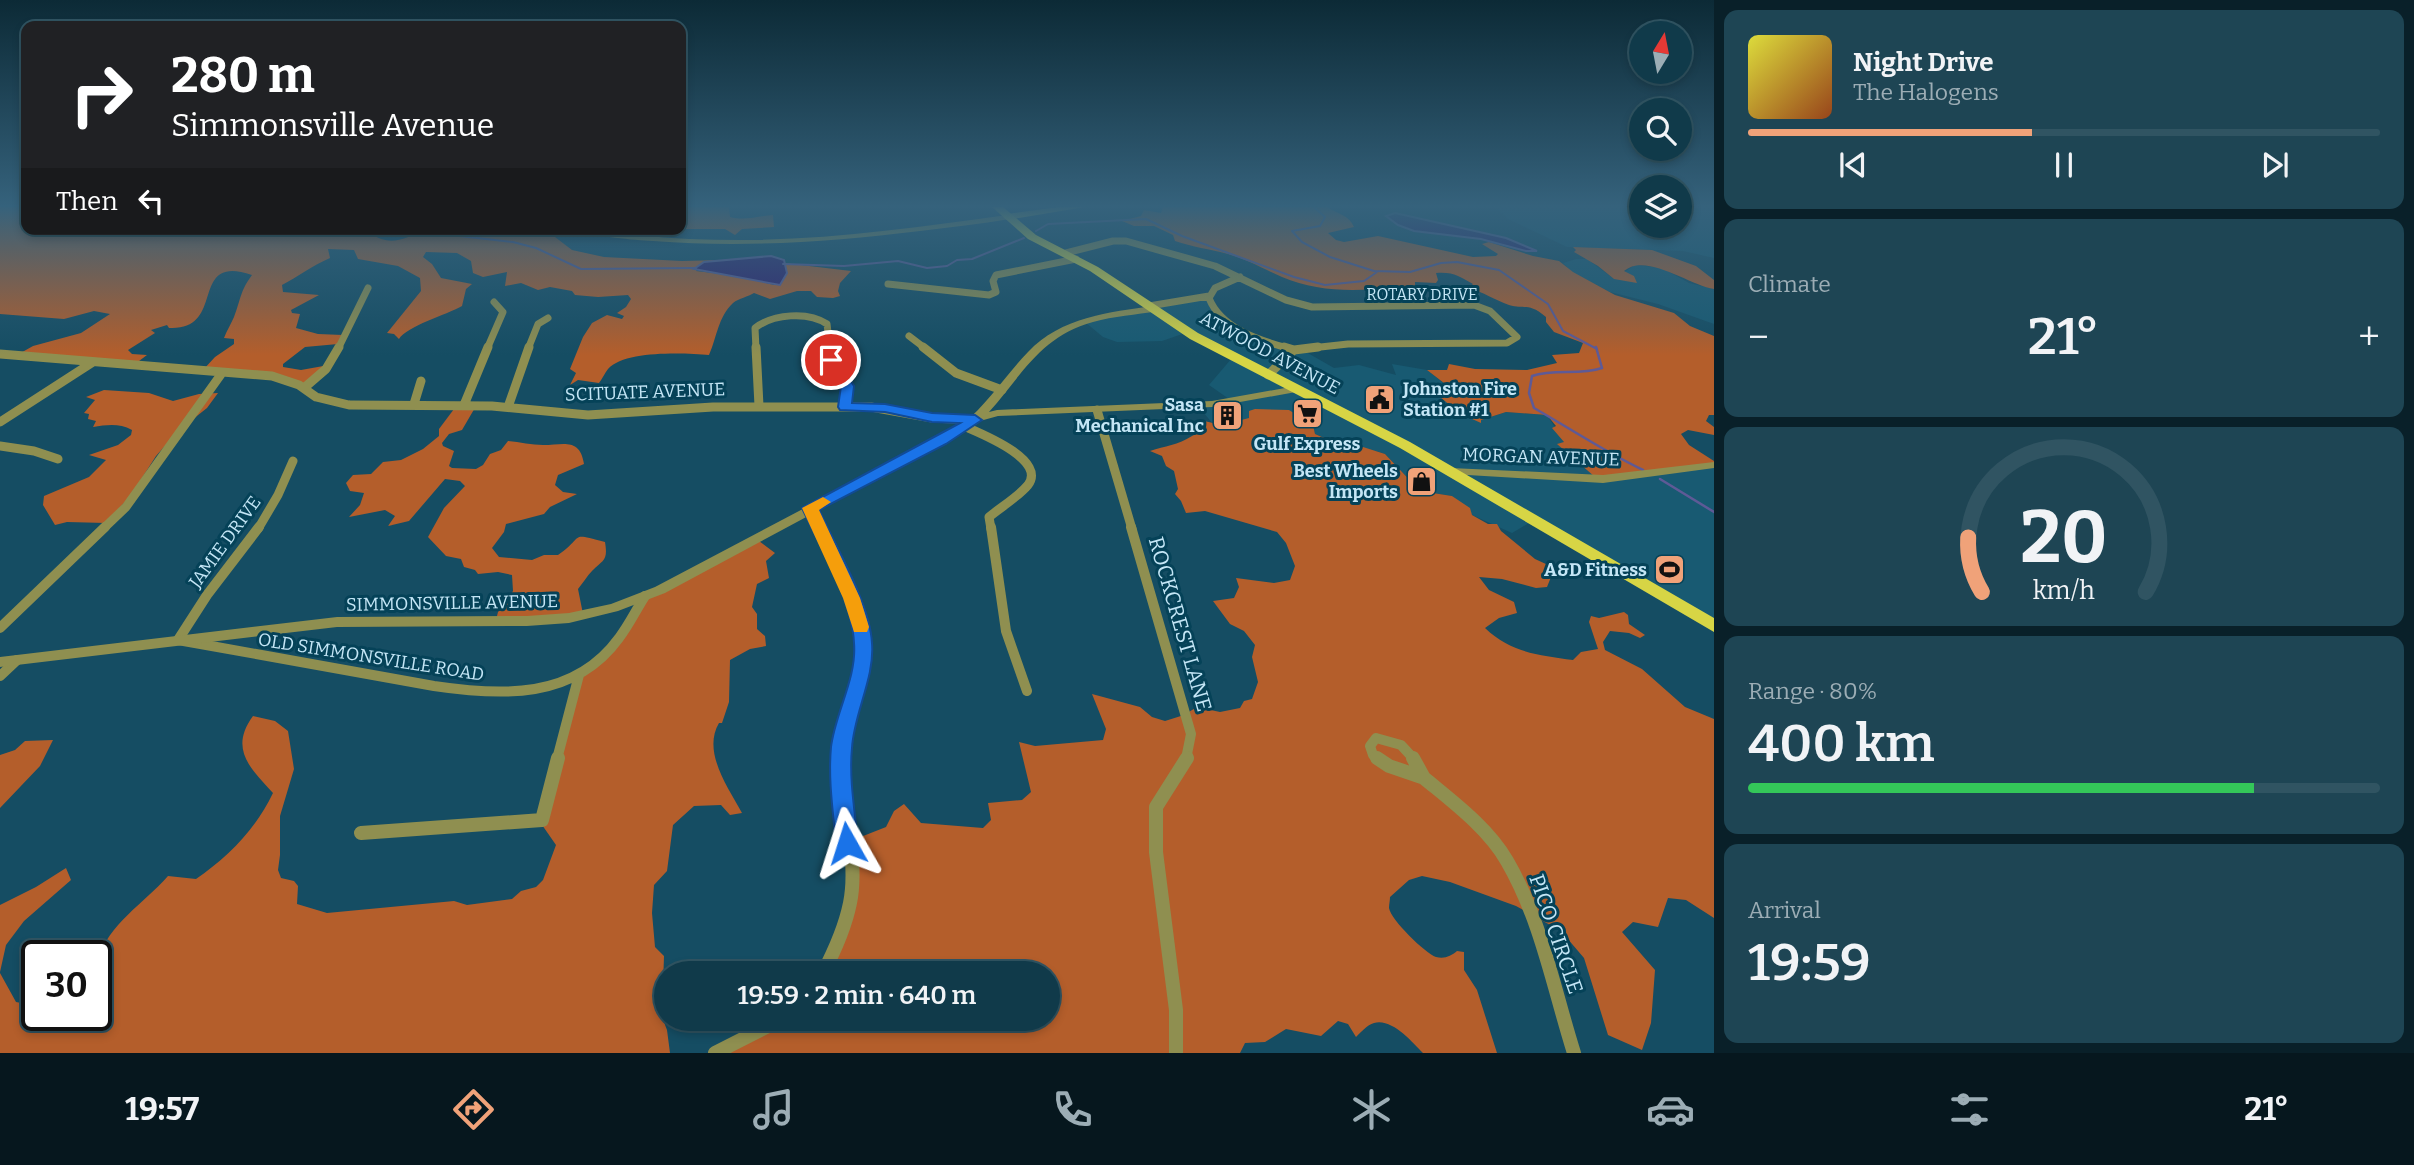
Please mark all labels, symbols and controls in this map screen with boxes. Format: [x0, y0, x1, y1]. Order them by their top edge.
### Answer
north arrow [1629, 21, 1692, 84]
map controls [1629, 21, 1692, 238]
text: 280 m [171, 46, 315, 105]
text: Night Drive [1853, 47, 1994, 78]
icon: right [56, 49, 147, 140]
text: The Halogens [1853, 78, 1999, 106]
button: search [1629, 98, 1692, 161]
text: Simmonsville Avenue [171, 106, 494, 144]
icon: previous [1834, 146, 1872, 184]
icon: pause [2045, 146, 2083, 184]
icon: next [2256, 146, 2294, 184]
button: layers [1629, 175, 1692, 238]
icon: left [132, 182, 170, 220]
text: Then [56, 186, 118, 217]
text: Climate [1748, 270, 1831, 298]
street label: ROTARY DRIVE [1366, 285, 1478, 304]
text: 21° [2028, 305, 2099, 368]
street label: ATWOOD AVENUE [1196, 307, 1344, 399]
text: − [1748, 314, 1769, 360]
text: + [2358, 314, 2380, 360]
pin [801, 330, 861, 390]
icon: arrive [812, 341, 850, 379]
street label: SCITUATE AVENUE [564, 378, 726, 406]
place label: Johnston Fire Station #1 [1402, 378, 1517, 421]
public building icon: Johnston Fire Station #1 [1363, 382, 1397, 416]
place label: Sasa Mechanical Inc [1075, 394, 1204, 437]
supermarket icon: Gulf Express [1290, 397, 1324, 431]
building icon: Sasa Mechanical Inc [1210, 398, 1244, 432]
place label: Gulf Express [1254, 433, 1361, 455]
street label: MORGAN AVENUE [1462, 443, 1620, 471]
place label: Best Wheels Imports [1293, 460, 1398, 503]
shop icon: Best Wheels Imports [1404, 464, 1438, 498]
street label: JAMIE DRIVE [184, 492, 266, 593]
text: 20 [2020, 495, 2108, 582]
street label: ROCKCREST LANE [1143, 534, 1217, 714]
sports icon: A&D Fitness [1653, 553, 1687, 587]
place label: A&D Fitness [1544, 559, 1647, 581]
text: km/h [2033, 576, 2095, 606]
street label: SIMMONSVILLE AVENUE [346, 590, 558, 616]
street label: OLD SIMMONSVILLE ROAD [256, 628, 486, 686]
text: Range · 80% [1748, 677, 1877, 705]
text: 400 km [1748, 712, 1935, 775]
position arrow [810, 806, 884, 880]
street label: PICO CIRCLE [1523, 871, 1589, 997]
text: Arrival [1748, 896, 1821, 924]
text: 19:59 [1748, 931, 1871, 994]
speed limit sign: 30 [21, 940, 112, 1031]
text: 19:59 · 2 min · 640 m [738, 980, 976, 1011]
icon: directions [449, 1085, 498, 1134]
icon: music [749, 1085, 798, 1134]
icon: phone [1048, 1085, 1097, 1134]
icon: climate [1347, 1085, 1396, 1134]
icon: car [1646, 1085, 1695, 1134]
icon: filters [1945, 1085, 1994, 1134]
text: 19:57 [125, 1090, 199, 1128]
text: 21° [2244, 1090, 2289, 1128]

